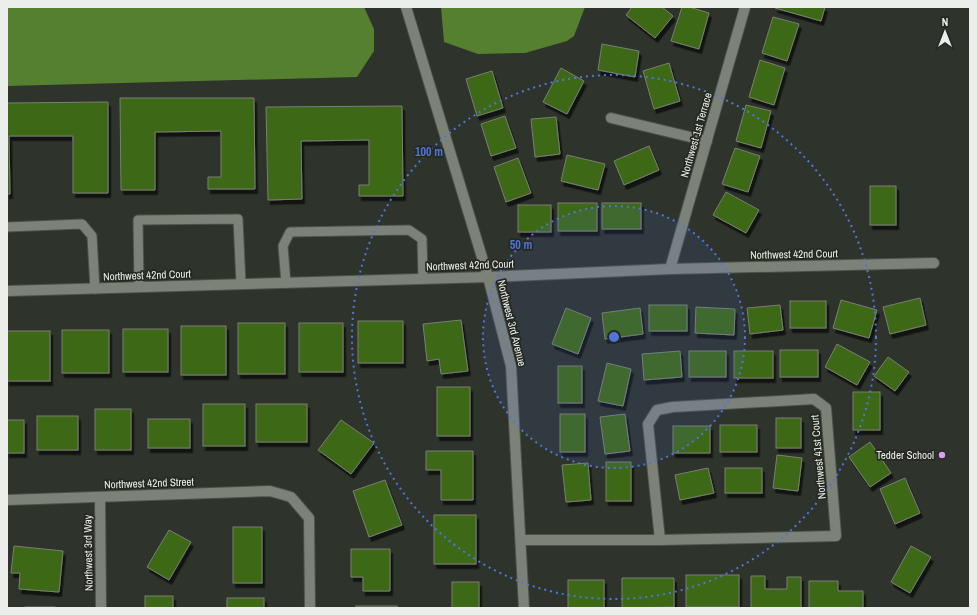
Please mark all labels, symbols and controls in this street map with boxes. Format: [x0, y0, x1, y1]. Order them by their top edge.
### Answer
north arrow [925, 12, 965, 52]
text: N [942, 15, 948, 29]
street label: Northwest 1st Terrace [677, 91, 715, 179]
text: 100 m [415, 144, 443, 160]
text: 50 m [510, 237, 532, 253]
street label: Northwest 42nd Court [750, 246, 838, 262]
street label: Northwest 42nd Court [426, 256, 515, 274]
street label: Northwest 42nd Court [103, 266, 192, 284]
street label: Northwest 3rd Avenue [494, 278, 530, 368]
centre of rings [607, 330, 621, 344]
street label: Northwest 41st Court [807, 414, 829, 500]
place label: Tedder School [876, 448, 934, 462]
marker: Tedder School [937, 450, 947, 460]
street label: Northwest 42nd Street [104, 474, 195, 492]
street label: Northwest 3rd Way [80, 514, 96, 591]

